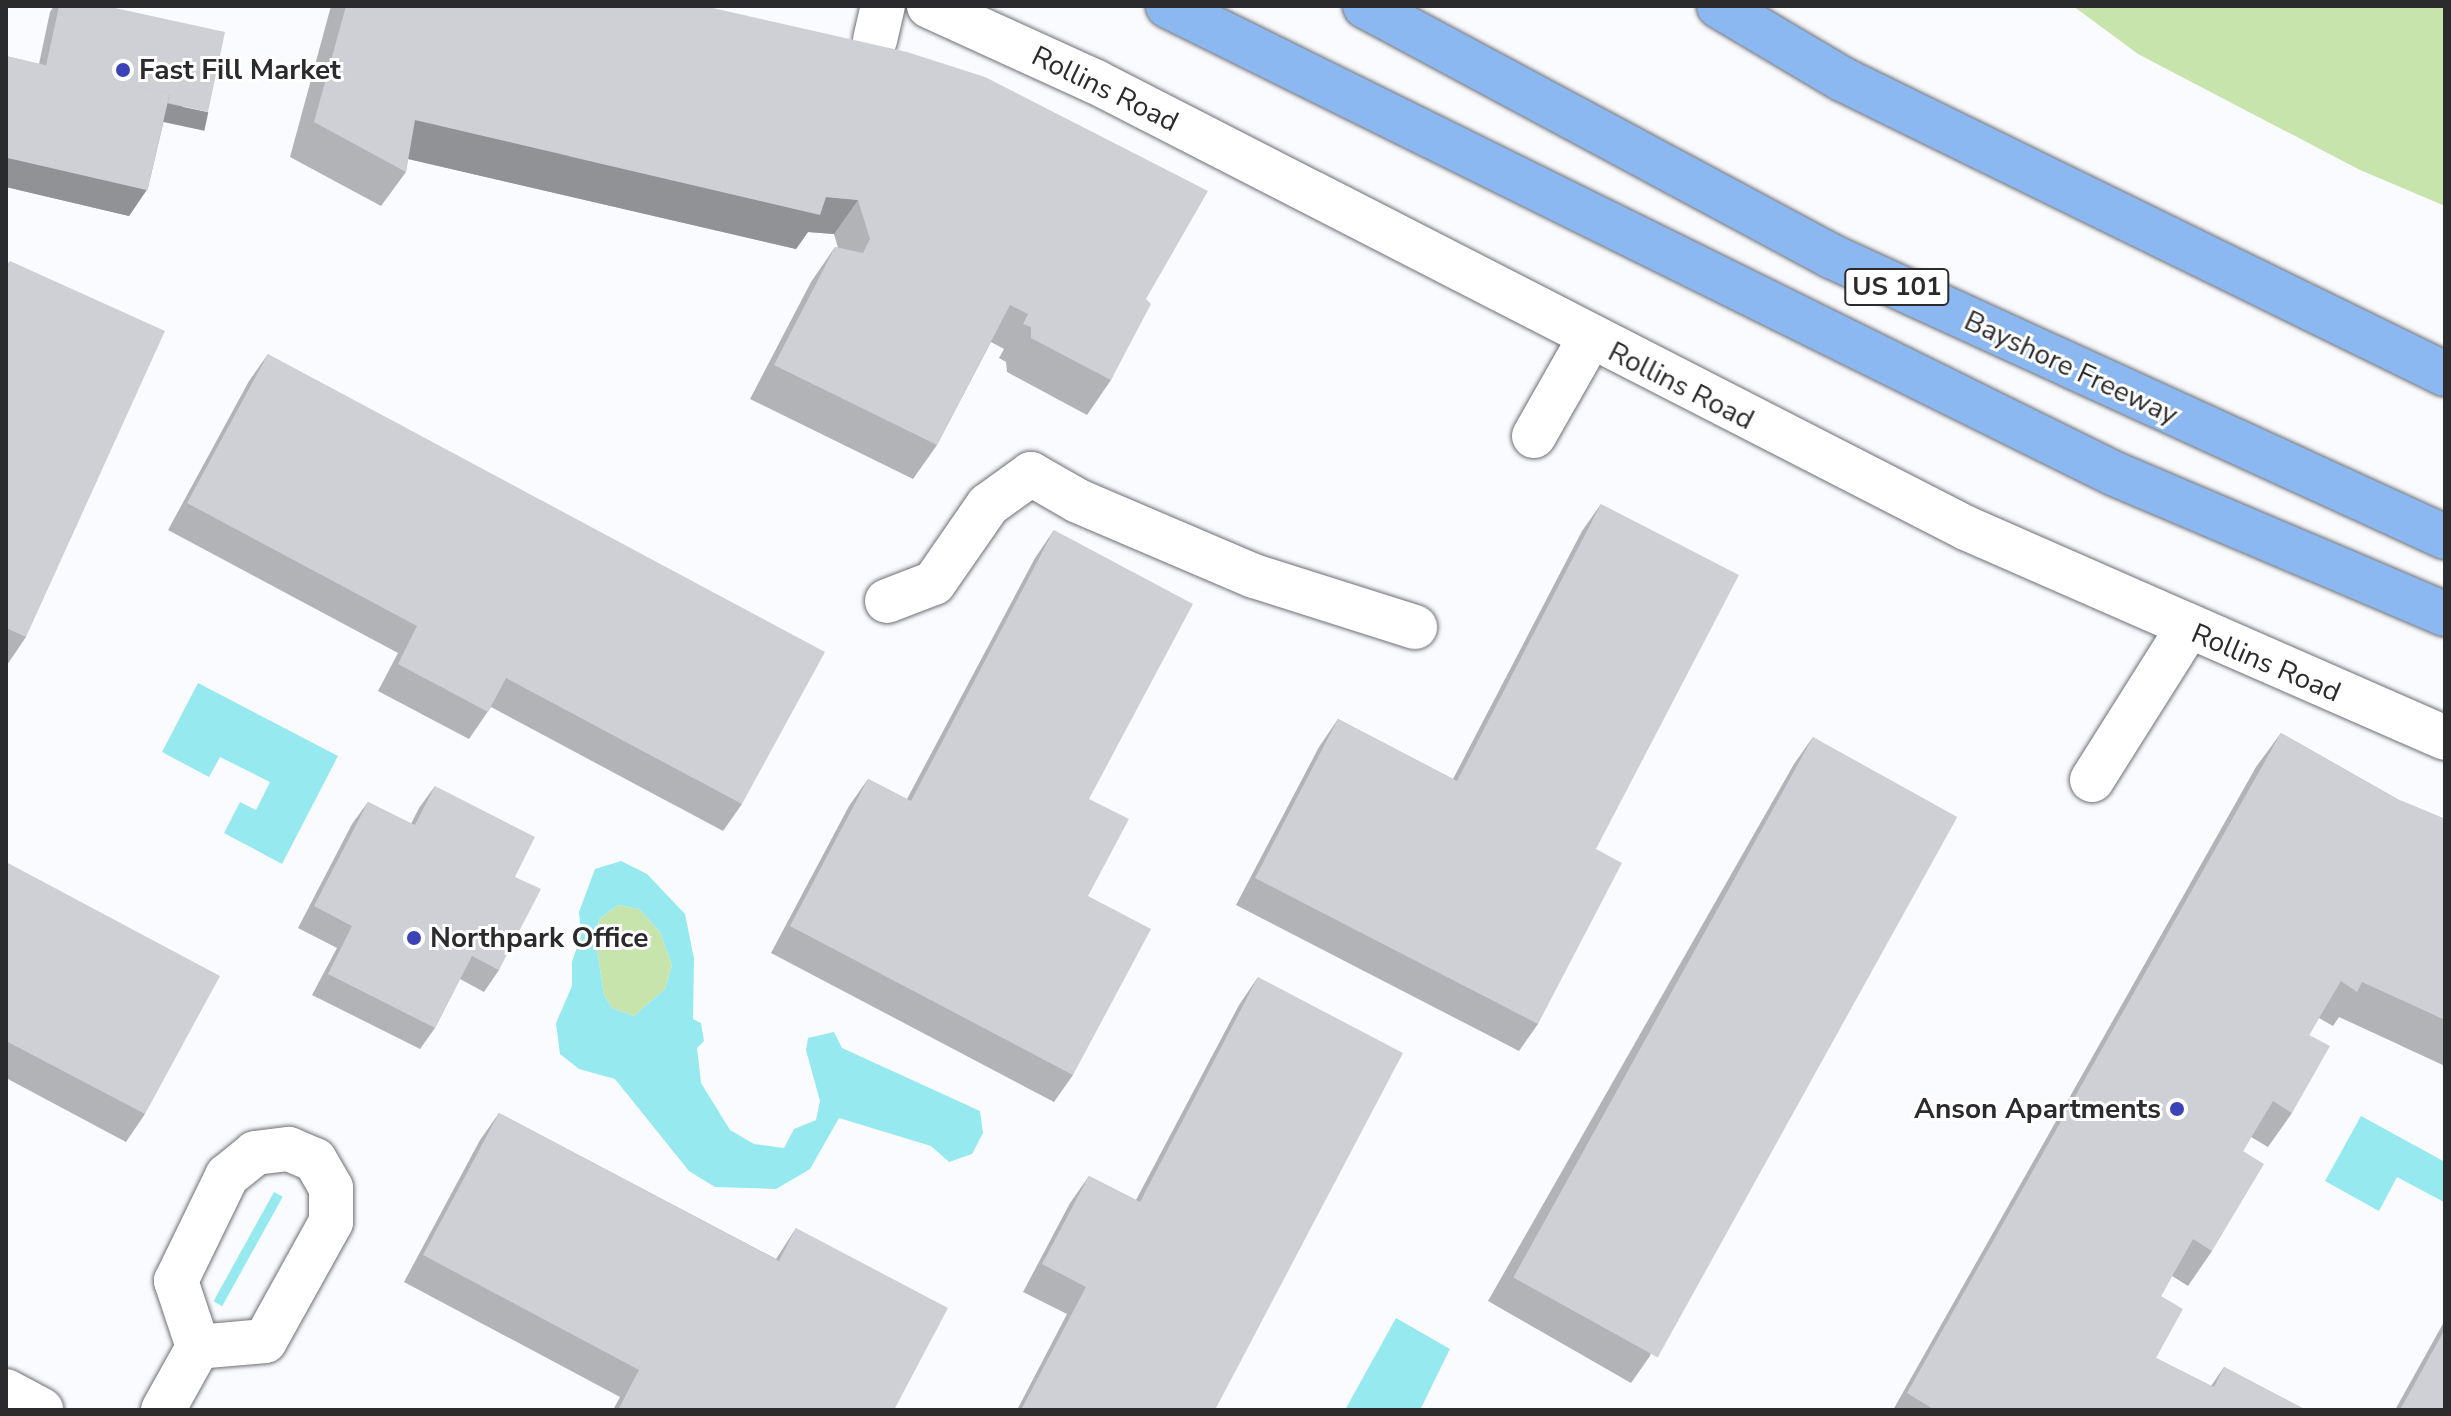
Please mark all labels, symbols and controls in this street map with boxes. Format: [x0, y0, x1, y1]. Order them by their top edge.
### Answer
street label: Rollins Road [1026, 39, 1184, 139]
place label: Fast Fill Market [139, 53, 341, 87]
marker: Fast Fill Market [114, 61, 132, 79]
road number: US 101 [1843, 265, 1951, 309]
street label: Bayshore Freeway [1959, 304, 2183, 432]
street label: Rollins Road [1603, 335, 1759, 437]
street label: Rollins Road [2186, 617, 2346, 709]
place label: Northpark Office [430, 921, 648, 955]
marker: Northpark Office [405, 929, 423, 947]
place label: Anson Apartments [1914, 1092, 2161, 1126]
marker: Anson Apartments [2168, 1100, 2186, 1118]

